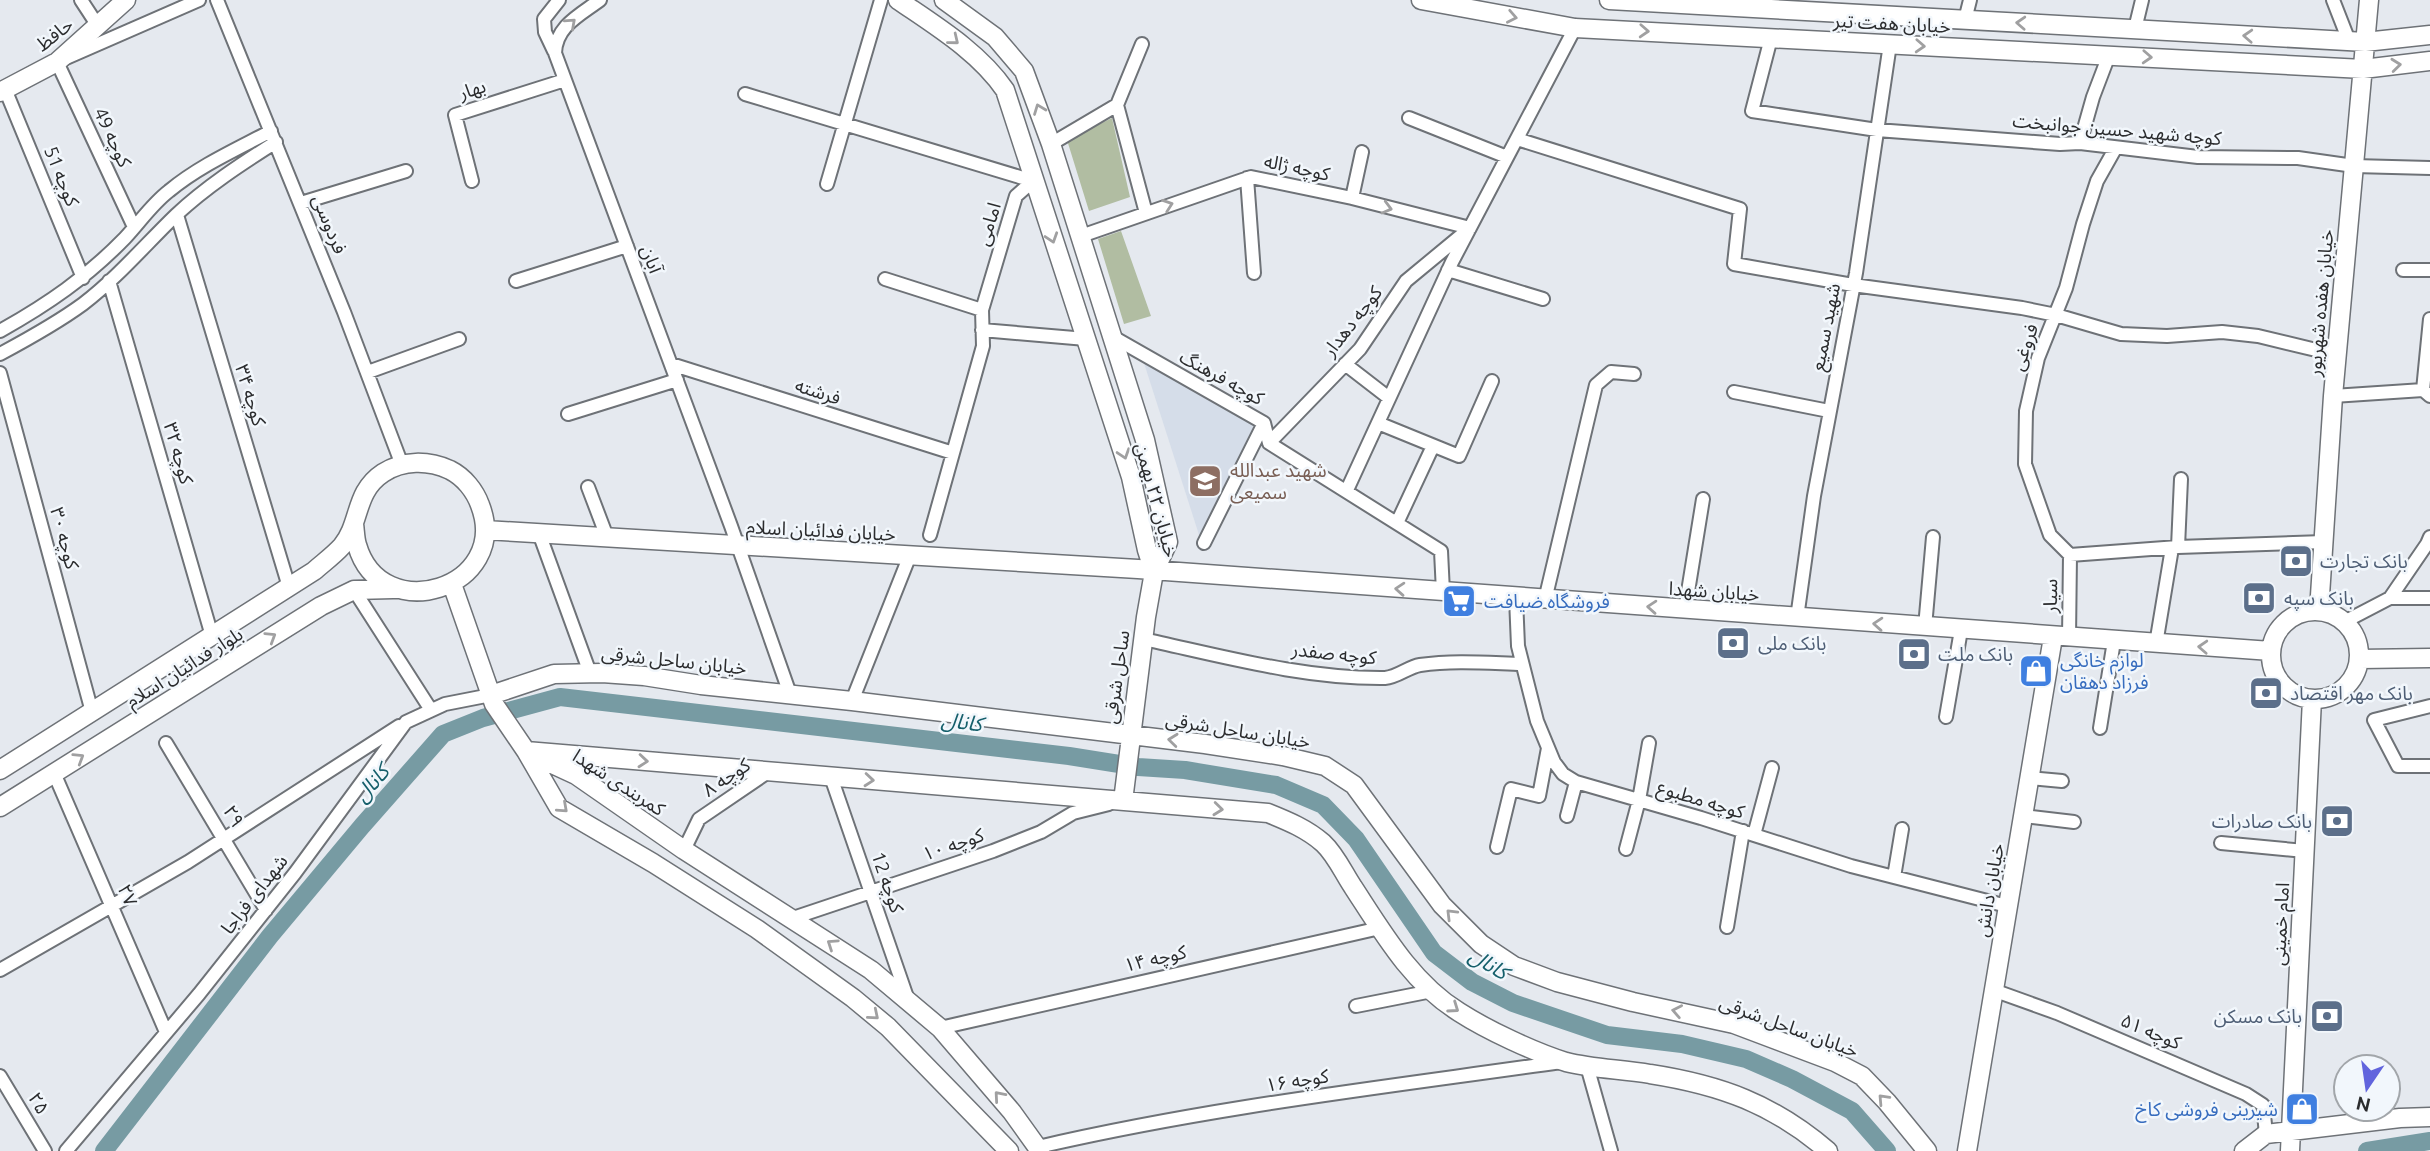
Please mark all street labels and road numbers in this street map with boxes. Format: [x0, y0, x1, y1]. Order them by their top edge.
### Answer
street label: خیابان هفت تیر [1832, 9, 1951, 38]
street label: حافظ [31, 13, 77, 55]
street label: بهار [455, 74, 489, 105]
street label: کوچه 49 [88, 104, 137, 172]
street label: کوچه شهید حسین جوانبخت [2012, 109, 2223, 151]
street label: کوچه 51 [38, 143, 84, 211]
street label: کوچه ژاله [1262, 149, 1333, 187]
street label: فردوسی [307, 191, 352, 257]
street label: امامی [971, 200, 1006, 249]
street label: خیابان هفده شهریور [2303, 229, 2338, 378]
street label: آبان [637, 242, 668, 277]
street label: کوچه دهدار [1317, 281, 1389, 363]
street label: شهید سمیع [1806, 281, 1848, 374]
street label: فروغی [2006, 321, 2043, 374]
street label: کوچه فرهنگ [1175, 345, 1269, 411]
street label: کوچه ۳۴ [229, 362, 271, 430]
street label: فرشته [792, 373, 844, 410]
street label: کوچه ۳۲ [158, 420, 199, 488]
street label: خیابان ۲۲ بهمن [1130, 440, 1183, 560]
street label: کوچه ۳۰ [44, 505, 84, 573]
street label: خیابان فدائیان اسلام [745, 515, 896, 549]
street label: خیابان شهدا [1668, 577, 1760, 605]
street label: سیار [2039, 579, 2062, 614]
street label: بلوار فدائیان اسلام [121, 622, 249, 715]
street label: ساحل شرقی [1099, 629, 1134, 725]
street label: کوچه صفدر [1289, 638, 1379, 671]
street label: خیابان ساحل شرقی [600, 641, 748, 680]
street label: خیابان ساحل شرقی [1164, 708, 1312, 753]
street label: کمربندی شهدا [568, 744, 670, 821]
street label: کوچه ۸ [698, 753, 756, 802]
street label: کوچه مطبوع [1654, 775, 1748, 826]
street label: ۲۹ [219, 801, 249, 831]
street label: کوچه ۱۰ [919, 823, 988, 867]
street label: خیابان دانش [1970, 841, 2009, 939]
street label: کوچه 12 [865, 849, 909, 917]
street label: شهدای فراجا [216, 850, 293, 939]
street label: ۲۷ [114, 881, 143, 910]
street label: امام خمینی [2267, 882, 2297, 966]
street label: کوچه ۱۴ [1122, 940, 1190, 978]
street label: خیابان ساحل شرقی [1716, 991, 1861, 1062]
street label: کوچه ۵۱ [2117, 1009, 2186, 1056]
street label: کوچه ۱۶ [1264, 1064, 1331, 1098]
street label: ۲۵ [24, 1088, 54, 1118]

